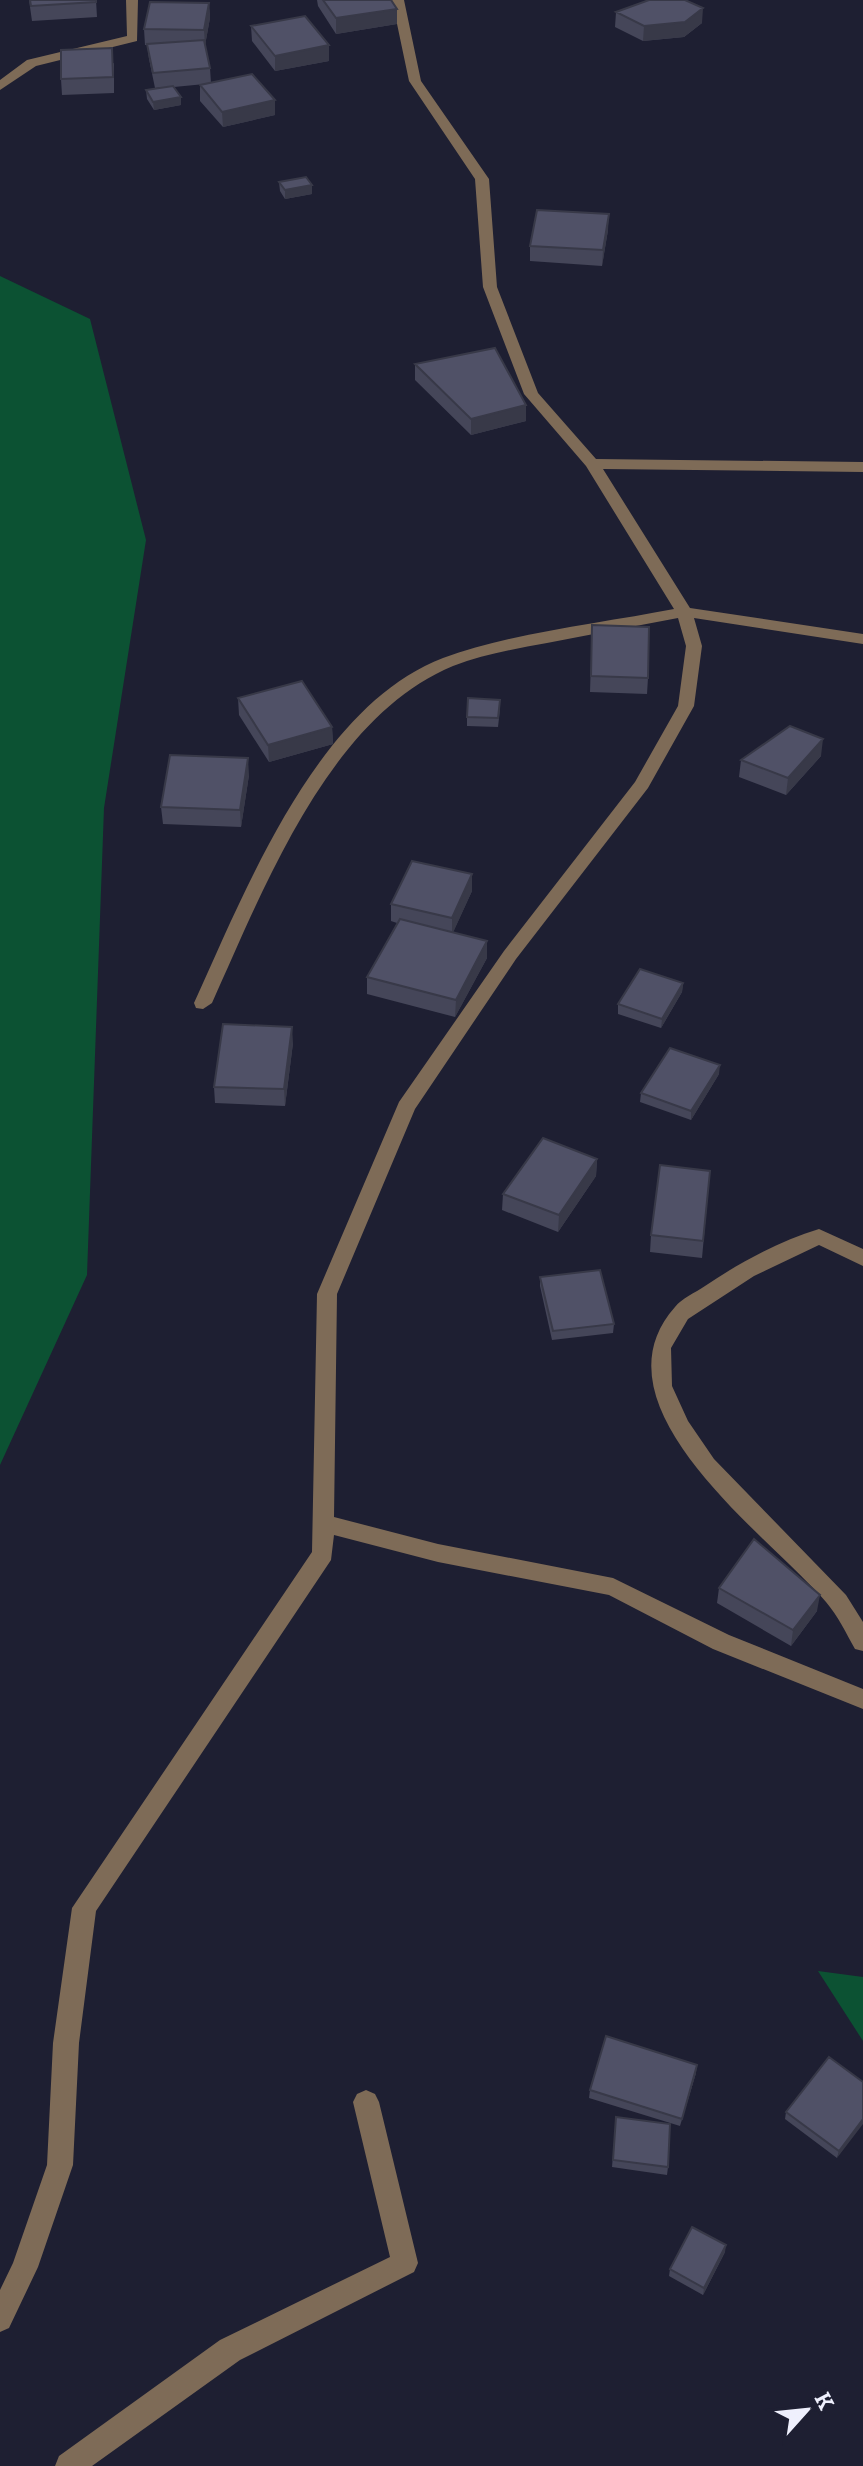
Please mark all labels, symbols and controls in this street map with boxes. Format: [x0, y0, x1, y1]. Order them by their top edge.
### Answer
north arrow [767, 2370, 847, 2450]
text: K [809, 2388, 840, 2414]

